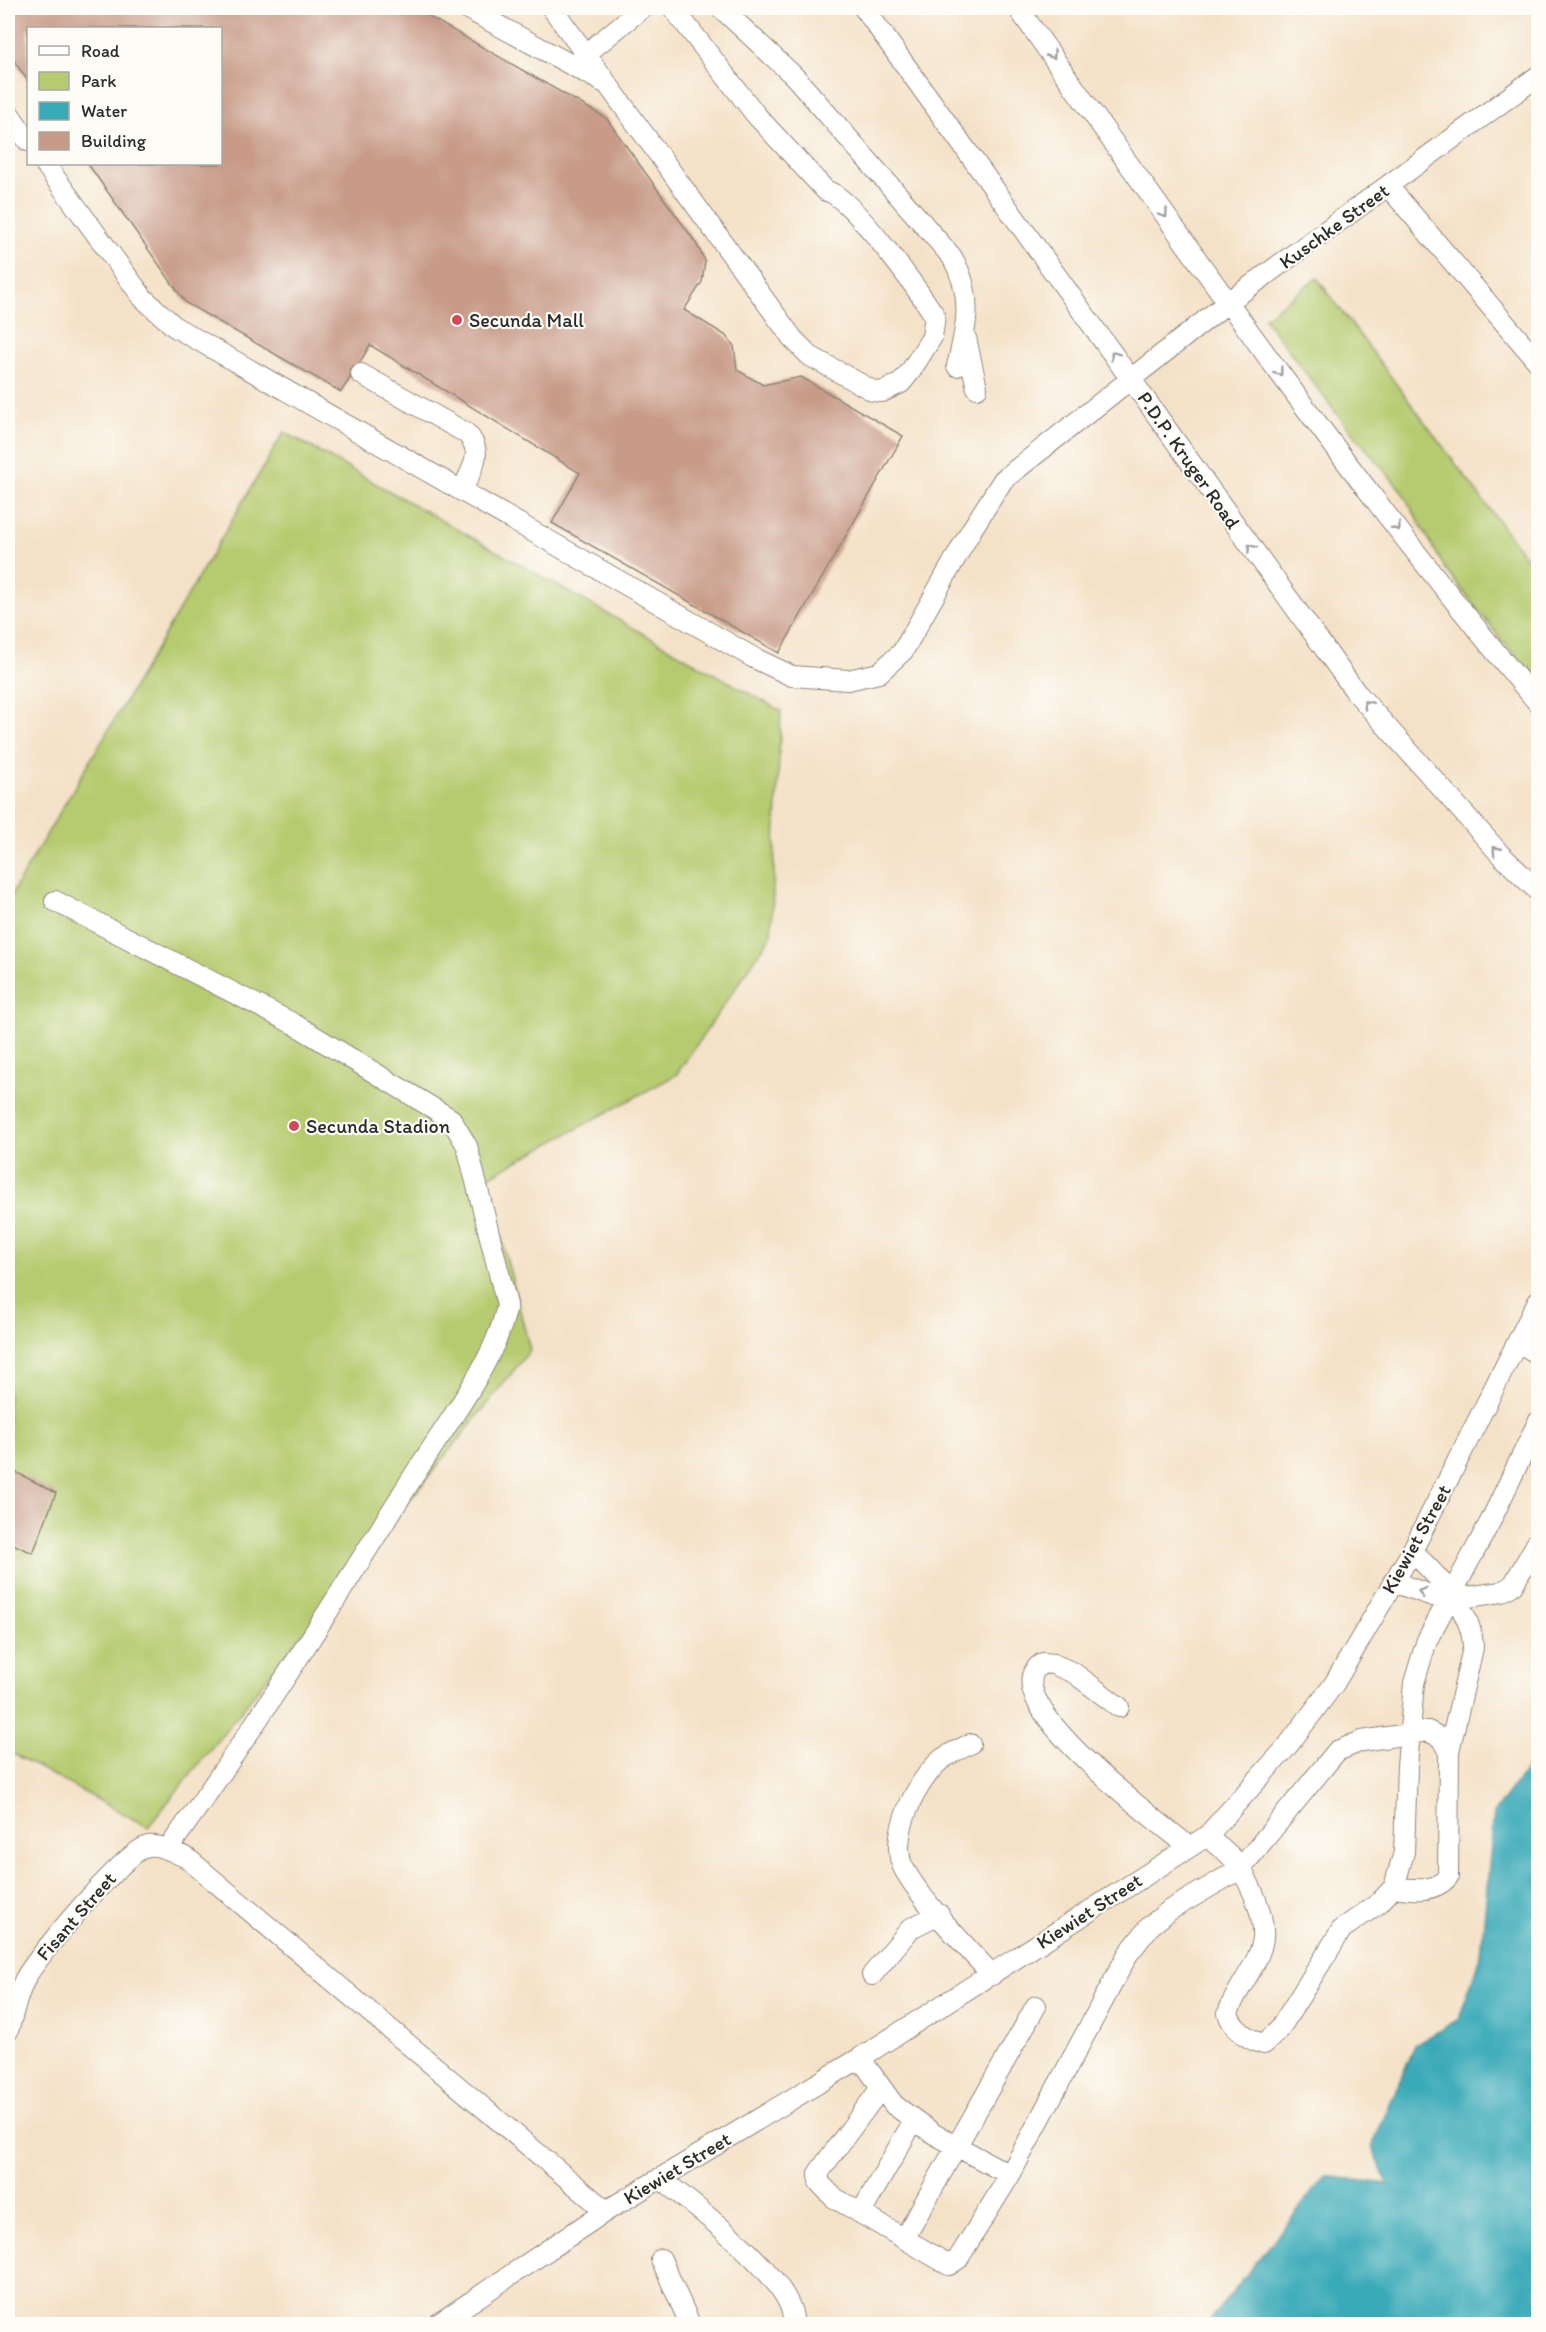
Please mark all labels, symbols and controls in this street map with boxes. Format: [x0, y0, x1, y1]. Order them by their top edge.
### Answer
legend [27, 27, 222, 165]
text: Road [81, 40, 120, 62]
one-way arrow [1044, 49, 1055, 60]
text: Park [81, 70, 116, 92]
text: Water [81, 100, 127, 122]
text: Building [81, 130, 147, 152]
street label: Kuschke Street [1274, 178, 1394, 274]
one-way arrow [1157, 208, 1168, 219]
place label: Secunda Mall [469, 308, 584, 332]
marker: Secunda Mall [450, 313, 464, 327]
one-way arrow [1110, 350, 1121, 361]
one-way arrow [1272, 365, 1283, 376]
street label: P.D.P. Kruger Road [1133, 387, 1245, 533]
one-way arrow [1389, 521, 1400, 532]
one-way arrow [1247, 543, 1258, 554]
one-way arrow [1363, 700, 1374, 711]
one-way arrow [1493, 847, 1504, 858]
place label: Secunda Stadion [306, 1114, 450, 1138]
marker: Secunda Stadion [287, 1119, 301, 1133]
street label: Kiewiet Street [1376, 1480, 1456, 1598]
one-way arrow [1417, 1587, 1428, 1599]
street label: Fisant Street [31, 1867, 121, 1965]
street label: Kiewiet Street [1032, 1868, 1147, 1954]
street label: Kiewiet Street [619, 2126, 735, 2209]

